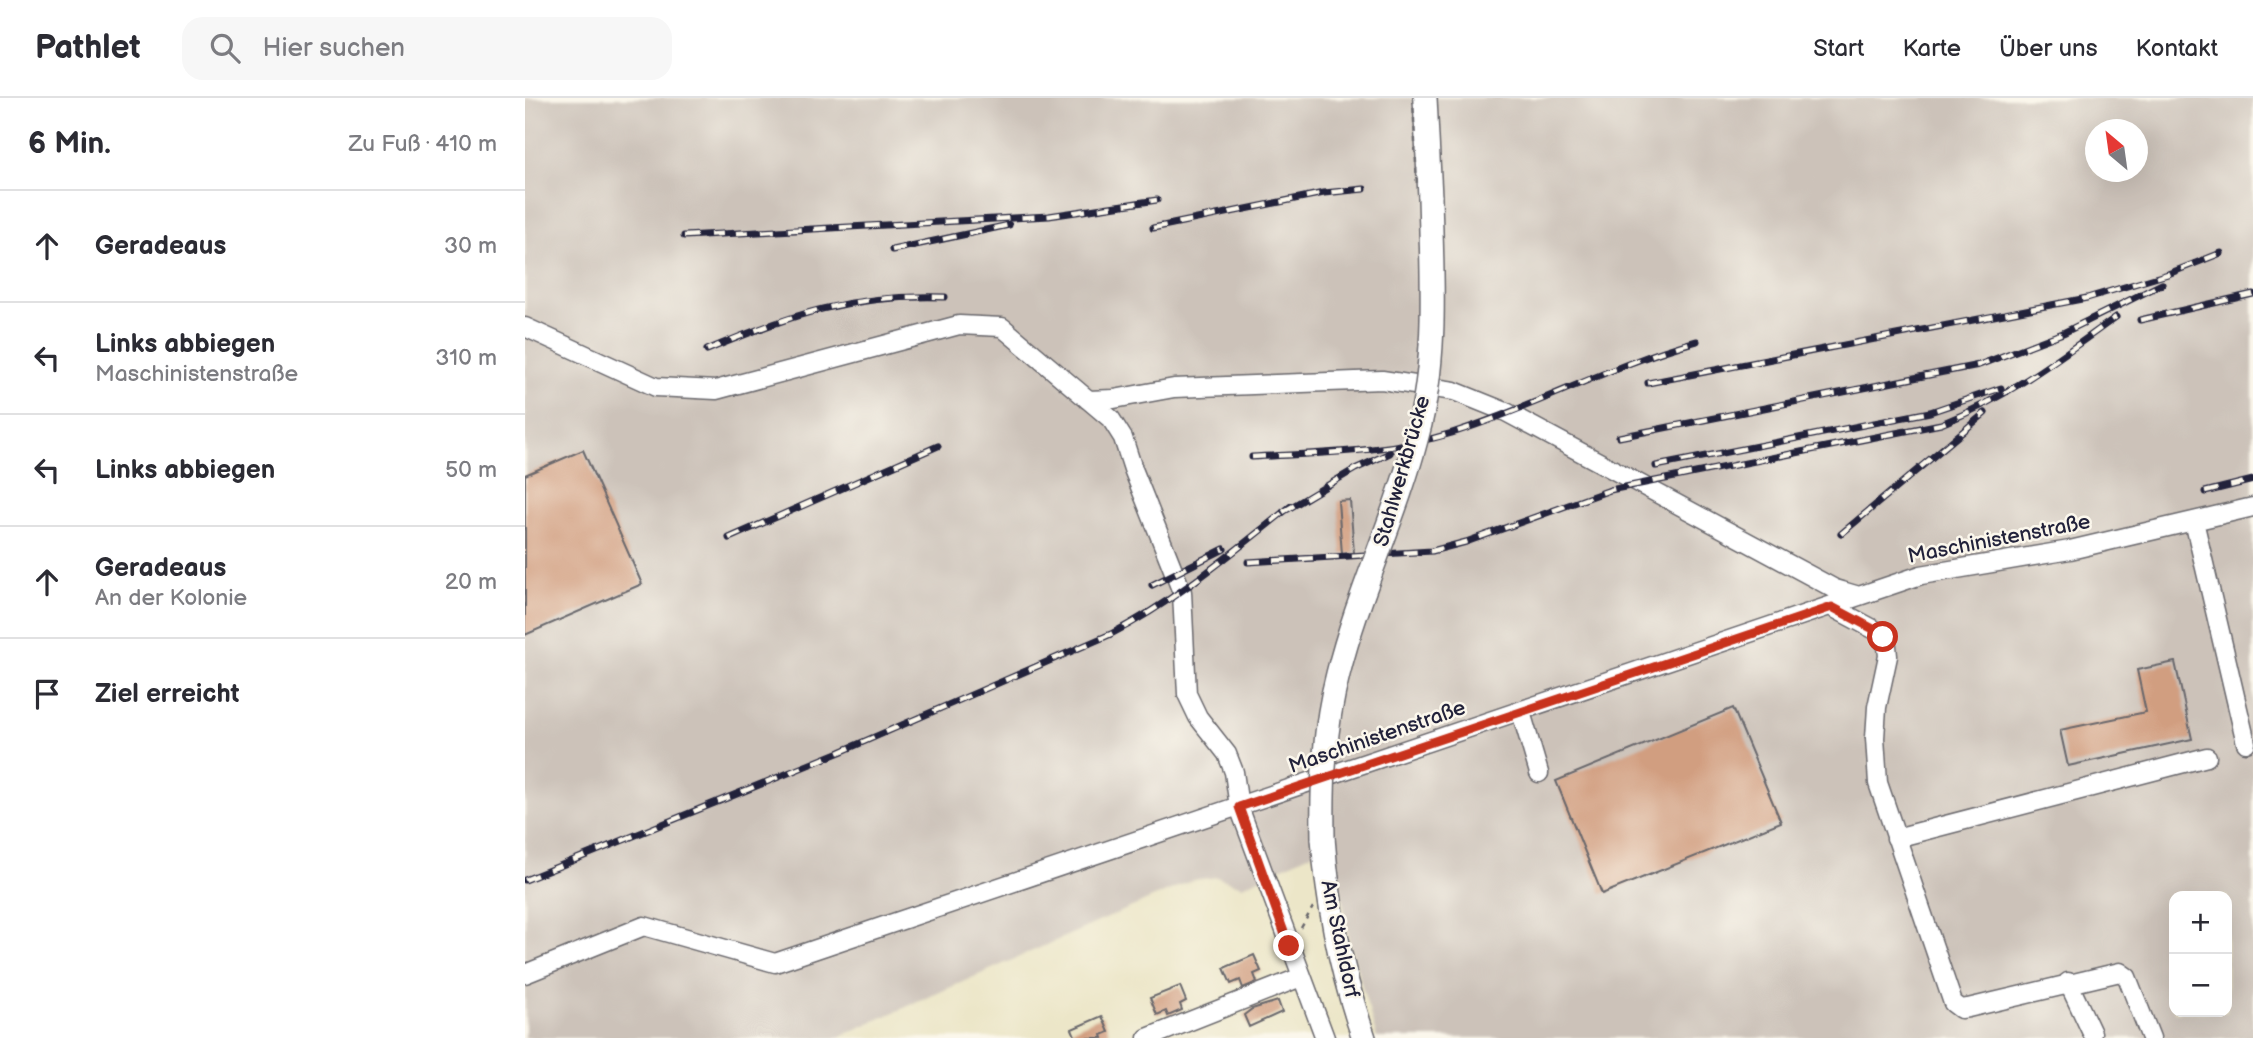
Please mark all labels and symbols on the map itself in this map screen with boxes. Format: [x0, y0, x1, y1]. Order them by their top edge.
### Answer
north arrow [2085, 119, 2148, 182]
street label: Stahlwerkbrücke [1369, 393, 1435, 549]
street label: Maschinistenstraße [1906, 509, 2092, 569]
route start [1867, 621, 1898, 652]
street label: Maschinistenstraße [1285, 695, 1469, 779]
street label: Am Stahldorf [1315, 878, 1365, 1001]
route end [1273, 930, 1304, 961]

